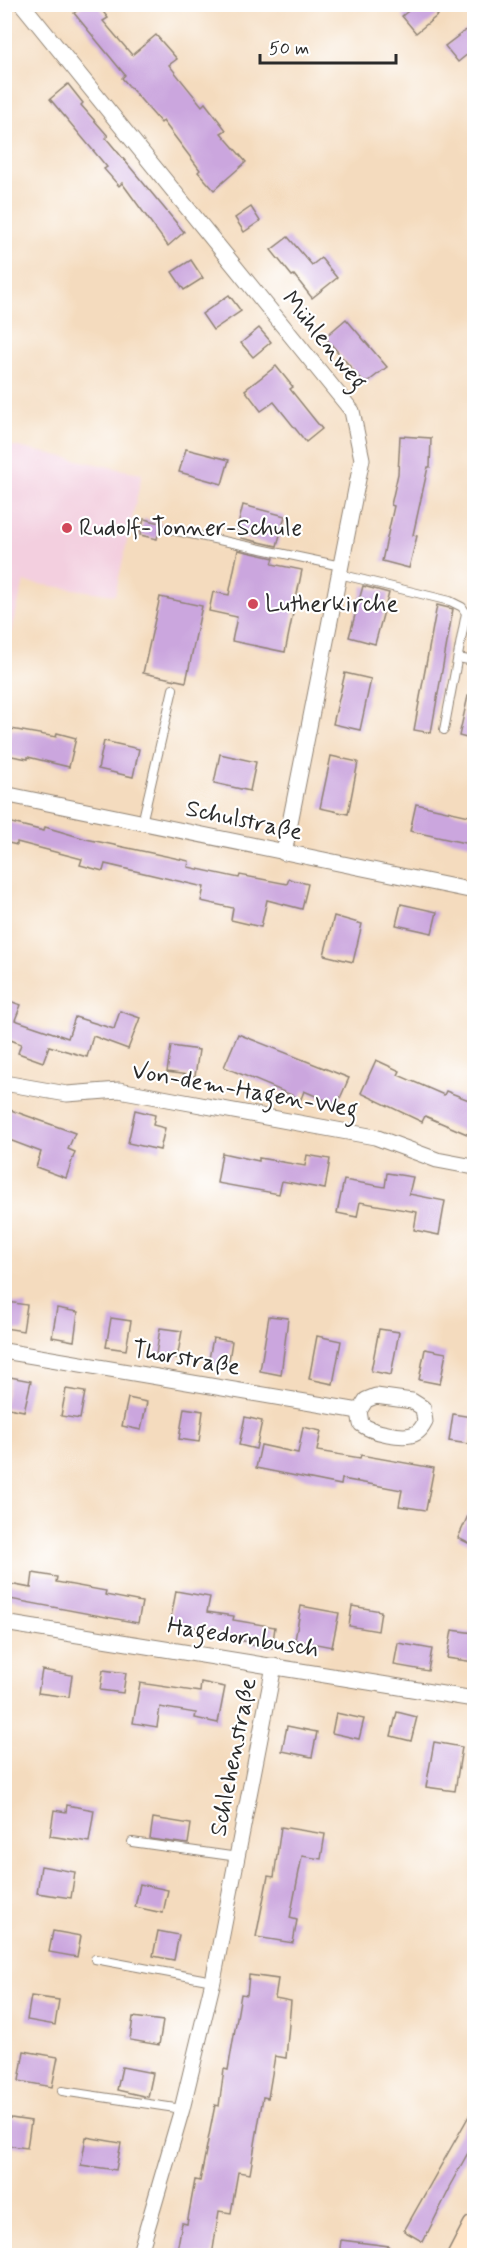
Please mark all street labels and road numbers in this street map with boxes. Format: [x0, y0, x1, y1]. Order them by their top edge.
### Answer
street label: Mühlenweg [272, 285, 374, 399]
street label: Schulstraße [183, 794, 305, 848]
street label: Von-dem-Hagen-Weg [129, 1056, 360, 1129]
street label: Thorstraße [130, 1334, 243, 1384]
street label: Hagedornbusch [165, 1611, 321, 1668]
street label: Schlehenstraße [203, 1675, 265, 1839]

